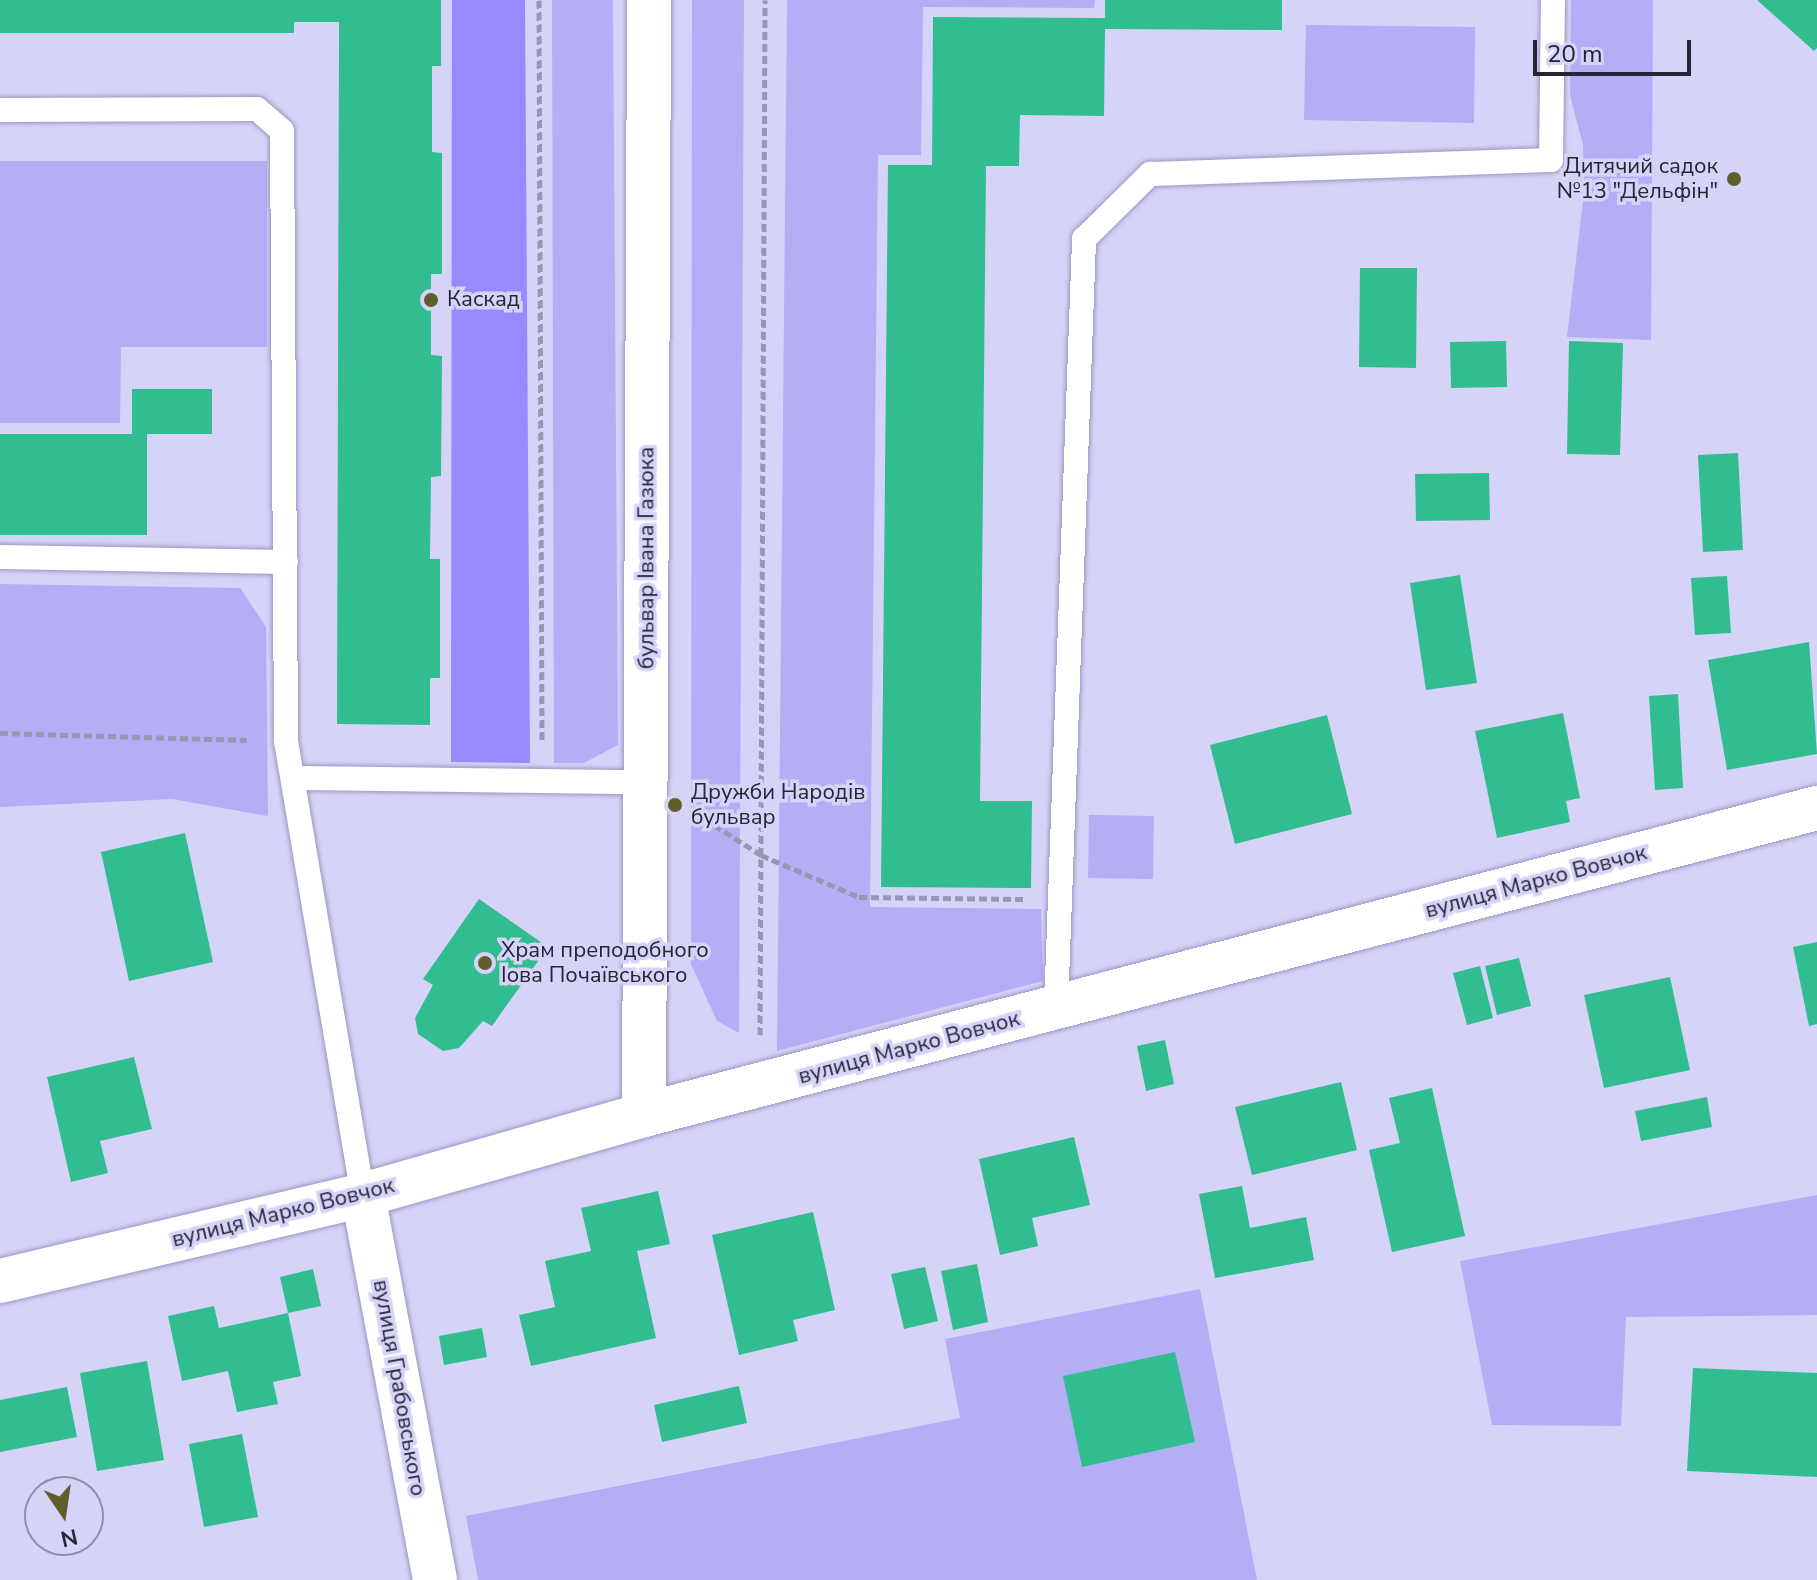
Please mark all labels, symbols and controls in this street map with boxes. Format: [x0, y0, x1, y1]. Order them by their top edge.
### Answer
scale bar [1537, 24, 1695, 74]
text: 20 m [1547, 38, 1603, 70]
place label: Дитячий садок №13 "Дельфін" [1557, 153, 1718, 204]
marker: Дитячий садок №13 "Дельфін" [1725, 170, 1743, 188]
place label: Каскад [447, 287, 520, 313]
marker: Каскад [422, 291, 440, 309]
street label: бульвар Івана Газюка [634, 447, 660, 669]
place label: Дружби Народів бульвар [691, 779, 865, 830]
marker: Дружби Народів бульвар [666, 796, 684, 814]
street label: вулиця Марко Вовчок [1422, 840, 1650, 924]
place label: Храм преподобного Іова Почаївського [501, 937, 709, 988]
marker: Храм преподобного Іова Почаївського [476, 954, 494, 972]
street label: вулиця Марко Вовчок [795, 1006, 1023, 1090]
street label: вулиця Марко Вовчок [169, 1173, 397, 1253]
street label: вулиця Грабовського [367, 1278, 431, 1498]
north arrow [24, 1476, 104, 1556]
text: N [58, 1521, 80, 1554]

